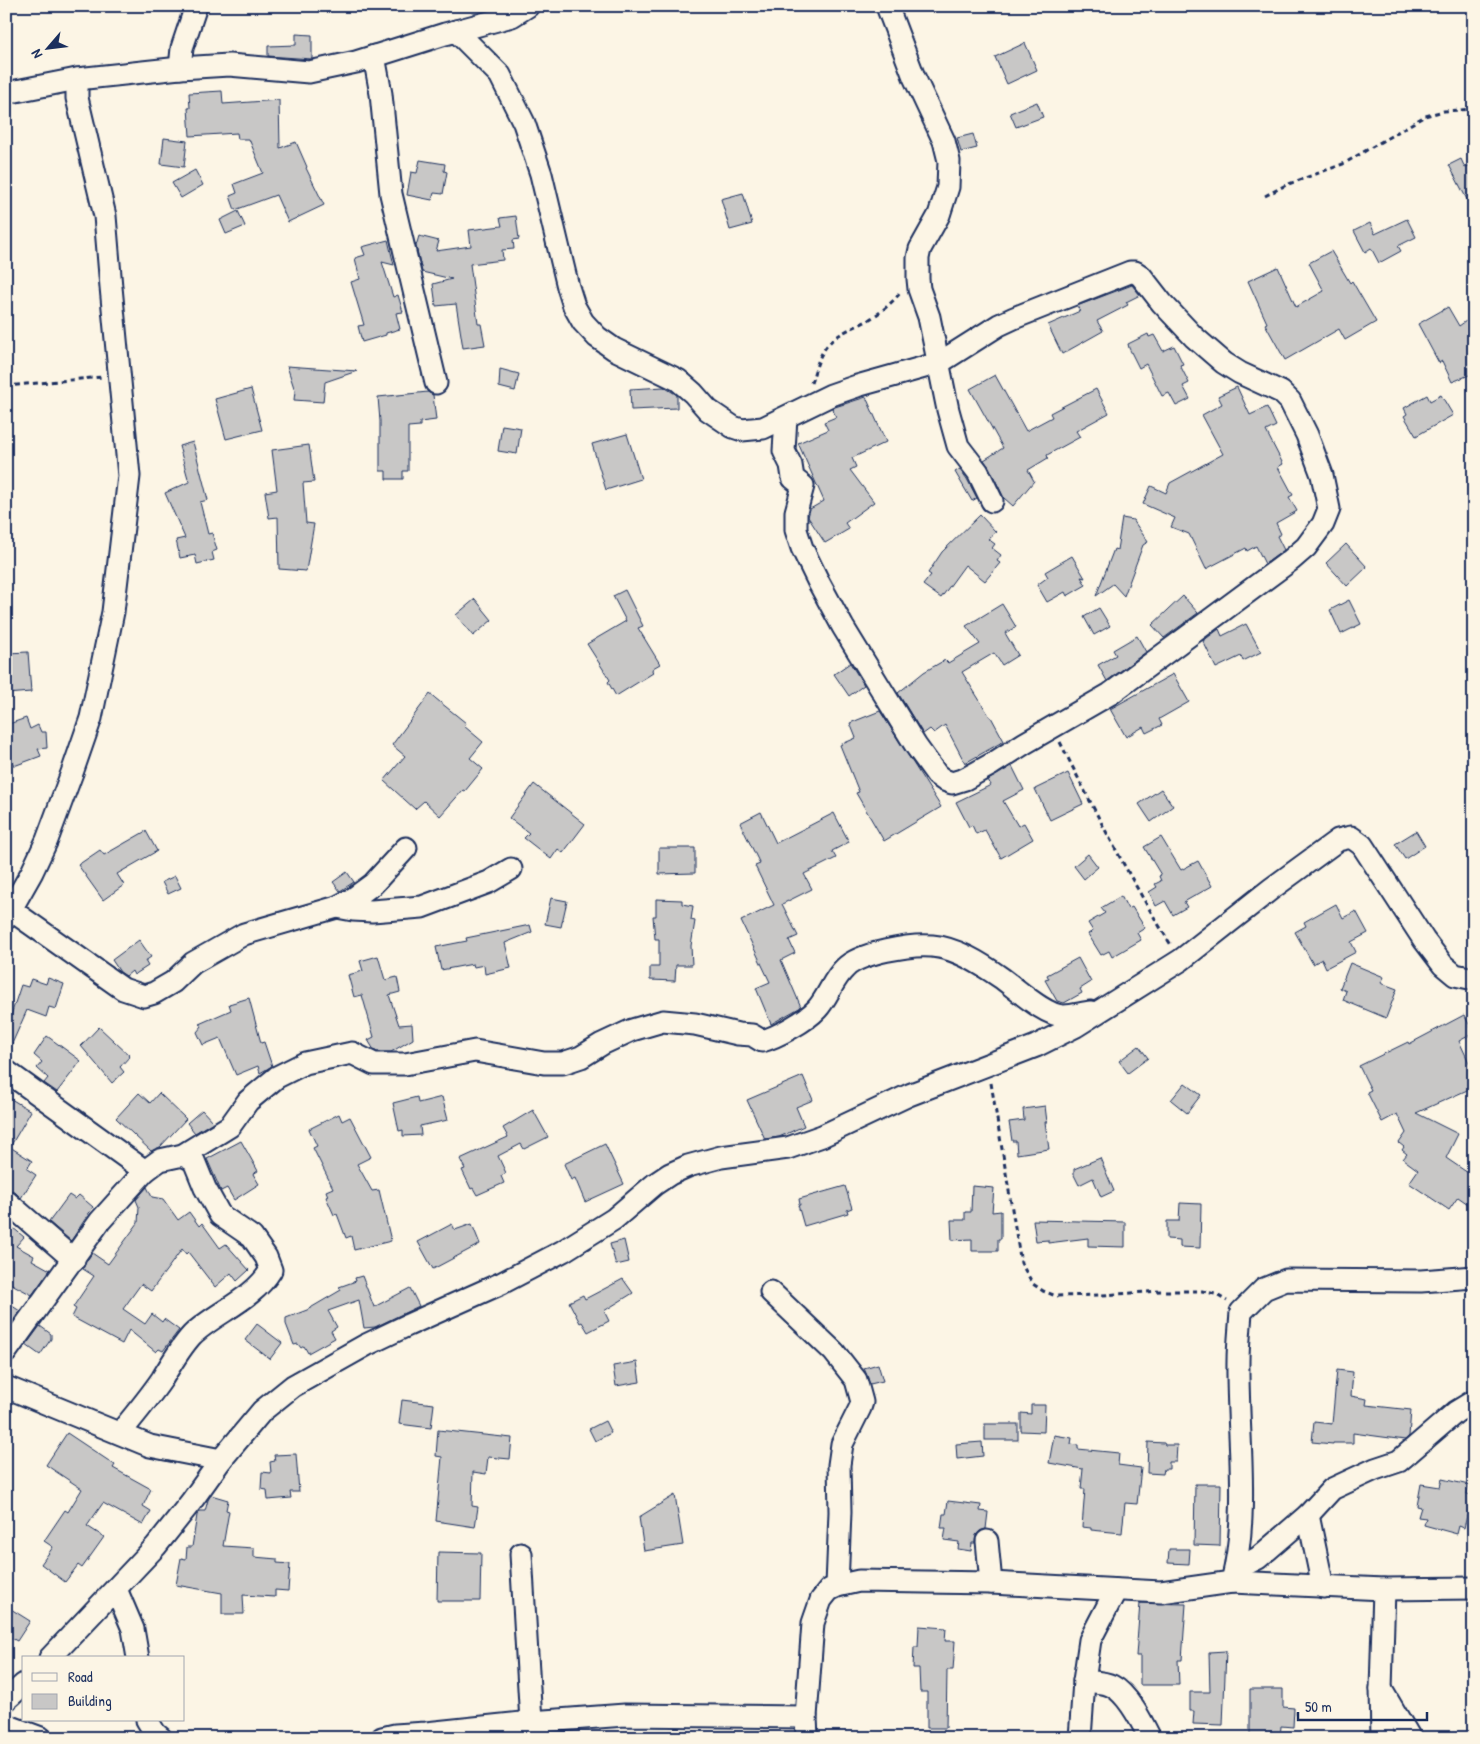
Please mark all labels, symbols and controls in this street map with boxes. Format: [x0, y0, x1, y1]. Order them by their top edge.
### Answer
north arrow [22, 22, 72, 72]
text: N [26, 46, 46, 62]
legend [22, 1656, 185, 1722]
text: Road [68, 1666, 93, 1687]
scale bar [1298, 1689, 1426, 1721]
text: Building [68, 1690, 112, 1711]
text: 50 m [1305, 1696, 1332, 1717]

